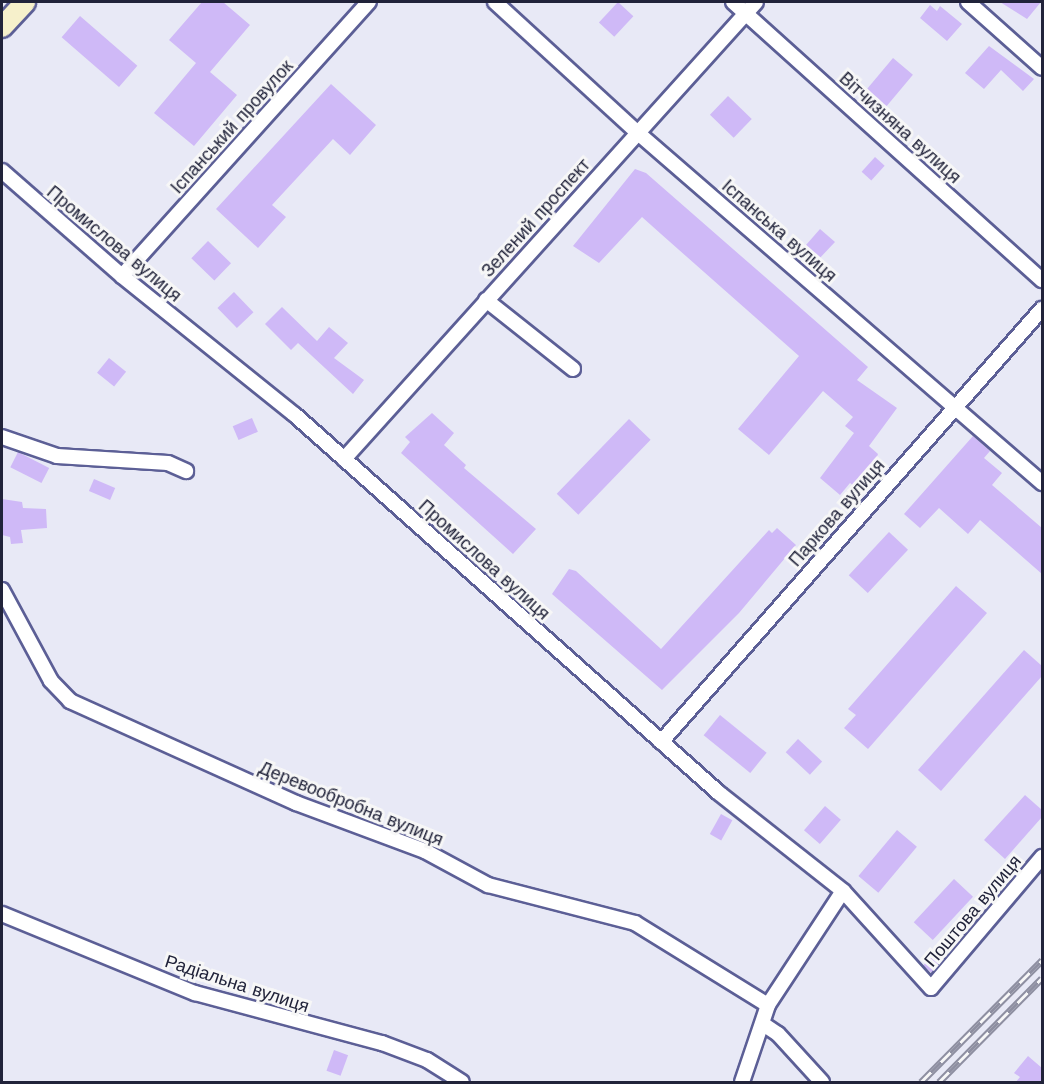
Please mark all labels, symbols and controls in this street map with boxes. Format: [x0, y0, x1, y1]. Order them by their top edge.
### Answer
street label: Іспанський провулок [166, 56, 298, 198]
street label: Вітчизняна вулиця [835, 68, 965, 188]
street label: Зелений проспект [477, 154, 595, 282]
street label: Іспанська вулиця [717, 175, 841, 287]
street label: Промислова вулиця [42, 181, 186, 307]
street label: Паркова вулиця [785, 455, 889, 571]
street label: Промислова вулиця [414, 495, 554, 625]
street label: Деревообробна вулиця [256, 757, 446, 851]
street label: Поштова вулиця [920, 851, 1026, 971]
street label: Радіальна вулиця [162, 951, 312, 1017]

